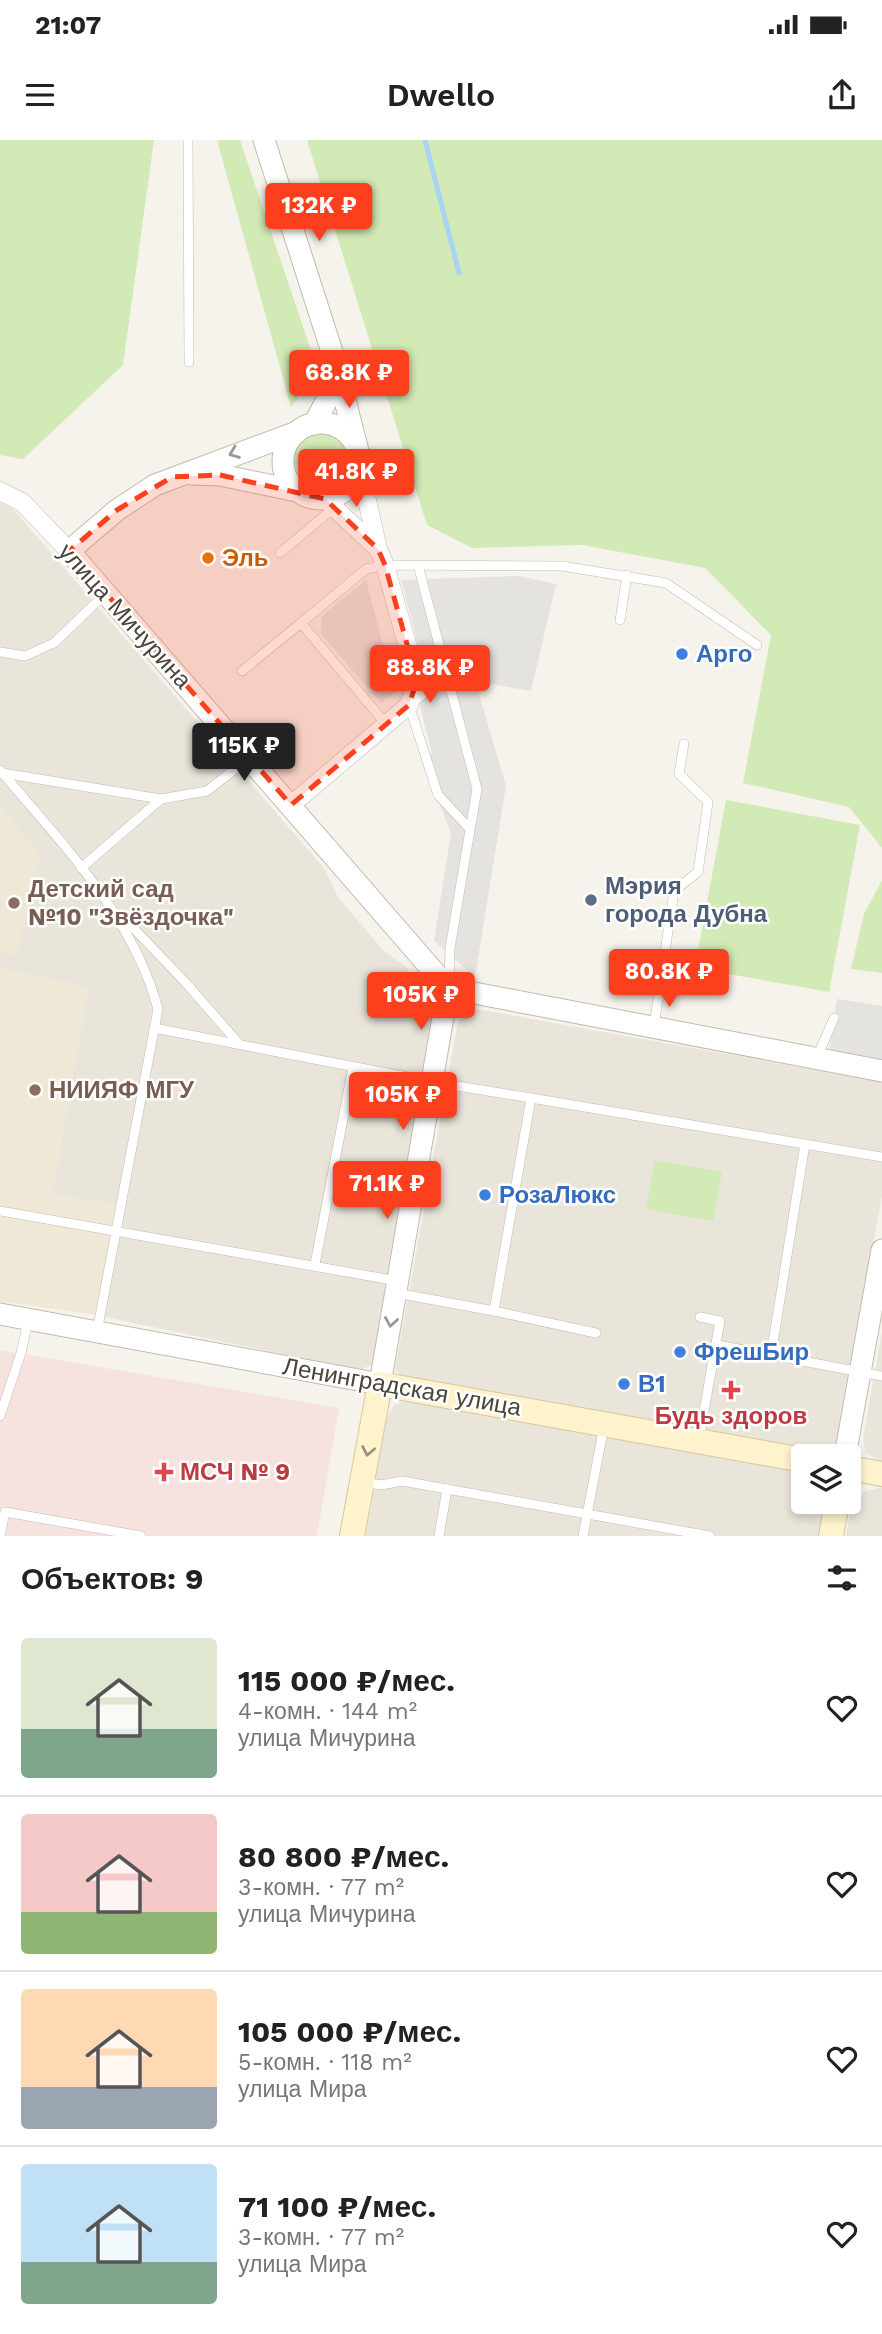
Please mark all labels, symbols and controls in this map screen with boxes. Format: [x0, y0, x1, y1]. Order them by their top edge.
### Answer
text: 21:07 [35, 10, 101, 40]
icon: menu [21, 76, 59, 114]
text: Dwello [387, 76, 495, 114]
icon: share [823, 76, 861, 114]
pin: 132K ₽ [262, 183, 376, 243]
text: 132K ₽ [281, 192, 357, 219]
pin: 68.8K ₽ [284, 350, 414, 410]
text: 68.8K ₽ [305, 359, 393, 386]
one-way arrow [229, 445, 241, 459]
pin: 41.8K ₽ [291, 450, 421, 509]
text: 41.8K ₽ [314, 458, 398, 485]
street label: улица Мичурина [53, 538, 198, 695]
place label: Эль [222, 544, 268, 572]
marker: Эль [200, 550, 216, 566]
place label: Арго [696, 640, 752, 668]
pin: 88.8K ₽ [365, 645, 495, 705]
marker: Арго [674, 646, 690, 662]
text: 88.8K ₽ [386, 654, 474, 681]
pin: 115K ₽ [187, 724, 301, 783]
text: 115K ₽ [208, 732, 280, 759]
place label: Мэрия города Дубна [605, 872, 768, 928]
place label: Детский сад №10 "Звёздочка" [28, 875, 234, 931]
marker: Мэрия города Дубна [583, 892, 599, 908]
marker: Детский сад №10 "Звёздочка" [6, 895, 22, 911]
pin: 80.8K ₽ [604, 950, 734, 1009]
text: 80.8K ₽ [625, 958, 713, 985]
pin: 105K ₽ [364, 972, 478, 1032]
text: 105K ₽ [383, 981, 459, 1008]
pin: 105K ₽ [346, 1072, 460, 1132]
place label: НИИЯФ МГУ [49, 1076, 195, 1104]
text: 105K ₽ [365, 1081, 441, 1108]
marker: НИИЯФ МГУ [27, 1082, 43, 1098]
pin: 71.1K ₽ [322, 1161, 452, 1221]
text: 71.1K ₽ [349, 1170, 425, 1197]
place label: РозаЛюкс [499, 1181, 616, 1209]
marker: РозаЛюкс [477, 1187, 493, 1203]
one-way arrow [384, 1316, 399, 1328]
place label: ФрешБир [694, 1338, 809, 1366]
marker: ФрешБир [672, 1344, 688, 1360]
street label: Ленинградская улица [280, 1352, 524, 1422]
place label: В1 [638, 1370, 666, 1398]
marker: В1 [616, 1376, 632, 1392]
marker: Будь здоров [723, 1382, 739, 1398]
place label: Будь здоров [655, 1402, 807, 1430]
map controls [791, 1444, 861, 1514]
button: layers [791, 1444, 861, 1514]
one-way arrow [361, 1445, 376, 1457]
place label: МСЧ № 9 [180, 1458, 290, 1486]
marker: МСЧ № 9 [154, 1462, 174, 1482]
icon: filters [823, 1559, 861, 1597]
text: Объектов: 9 [21, 1561, 204, 1596]
text: 115 000 ₽/мес. [238, 1663, 455, 1698]
icon: home [77, 1666, 161, 1750]
icon: heart [823, 1689, 861, 1727]
text: 4-комн. · 144 m² [238, 1698, 417, 1725]
text: улица Мичурина [238, 1725, 415, 1752]
text: 80 800 ₽/мес. [238, 1839, 449, 1874]
icon: home [77, 1842, 161, 1926]
icon: heart [823, 1865, 861, 1903]
text: 3-комн. · 77 m² [238, 1874, 404, 1901]
text: улица Мичурина [238, 1901, 415, 1928]
text: 105 000 ₽/мес. [238, 2014, 461, 2049]
icon: home [77, 2017, 161, 2101]
icon: heart [823, 2040, 861, 2078]
text: 5-комн. · 118 m² [238, 2049, 412, 2076]
text: улица Мира [238, 2076, 367, 2103]
text: 71 100 ₽/мес. [238, 2189, 436, 2224]
icon: home [77, 2192, 161, 2276]
icon: heart [823, 2215, 861, 2253]
text: 3-комн. · 77 m² [238, 2224, 404, 2251]
text: улица Мира [238, 2251, 367, 2278]

